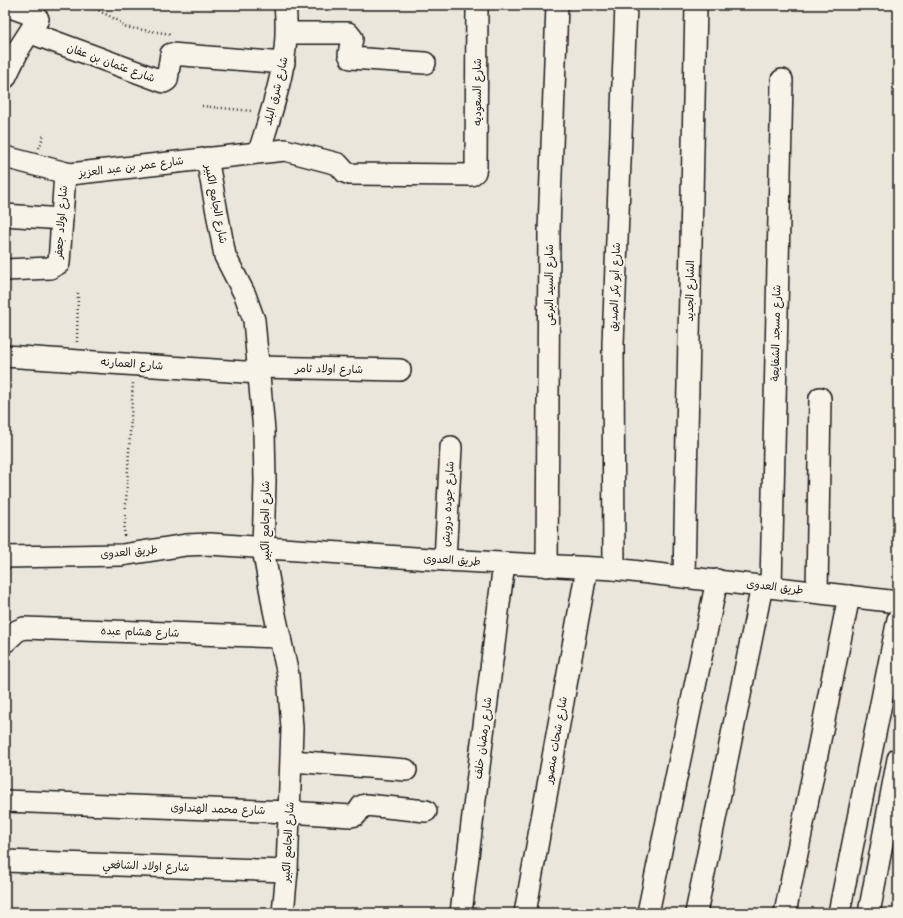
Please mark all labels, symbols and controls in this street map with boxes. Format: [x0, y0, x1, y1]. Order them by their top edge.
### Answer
street label: شارع عثمان بن عفان [65, 41, 157, 87]
street label: شارع شرق البلد [261, 55, 293, 127]
street label: شارع السعوديه [471, 58, 486, 126]
street label: شارع عمر بن عبد العزيز [77, 154, 185, 182]
street label: شارع الجامع الكبير [200, 162, 230, 245]
street label: شارع اولاد جعفر [52, 185, 72, 260]
street label: شارع أبو بكر الصديق [607, 242, 625, 332]
street label: شارع السيد البرعى [543, 244, 558, 326]
street label: الشارع الجديد [683, 260, 699, 322]
street label: شارع مسجد الشفايعة [769, 284, 785, 382]
street label: شارع العمارنه [100, 355, 164, 375]
street label: شارع اولاد تامر [294, 362, 363, 378]
street label: شارع جوده درويش [439, 461, 459, 547]
street label: شارع الجامع الكبير [259, 481, 274, 562]
street label: طريق العدوى [100, 543, 158, 561]
street label: طريق العدوى [423, 552, 481, 568]
street label: طريق العدوى [746, 577, 804, 597]
street label: شارع هشام عبده [100, 624, 180, 642]
street label: شارع شحات منصور [542, 695, 572, 786]
street label: شارع رمضان خلف [472, 696, 496, 780]
street label: شارع محمد الهنداوى [170, 801, 266, 819]
street label: شارع الجامع الكبير [279, 801, 299, 884]
street label: شارع اولاد الشافعي [102, 858, 190, 878]

